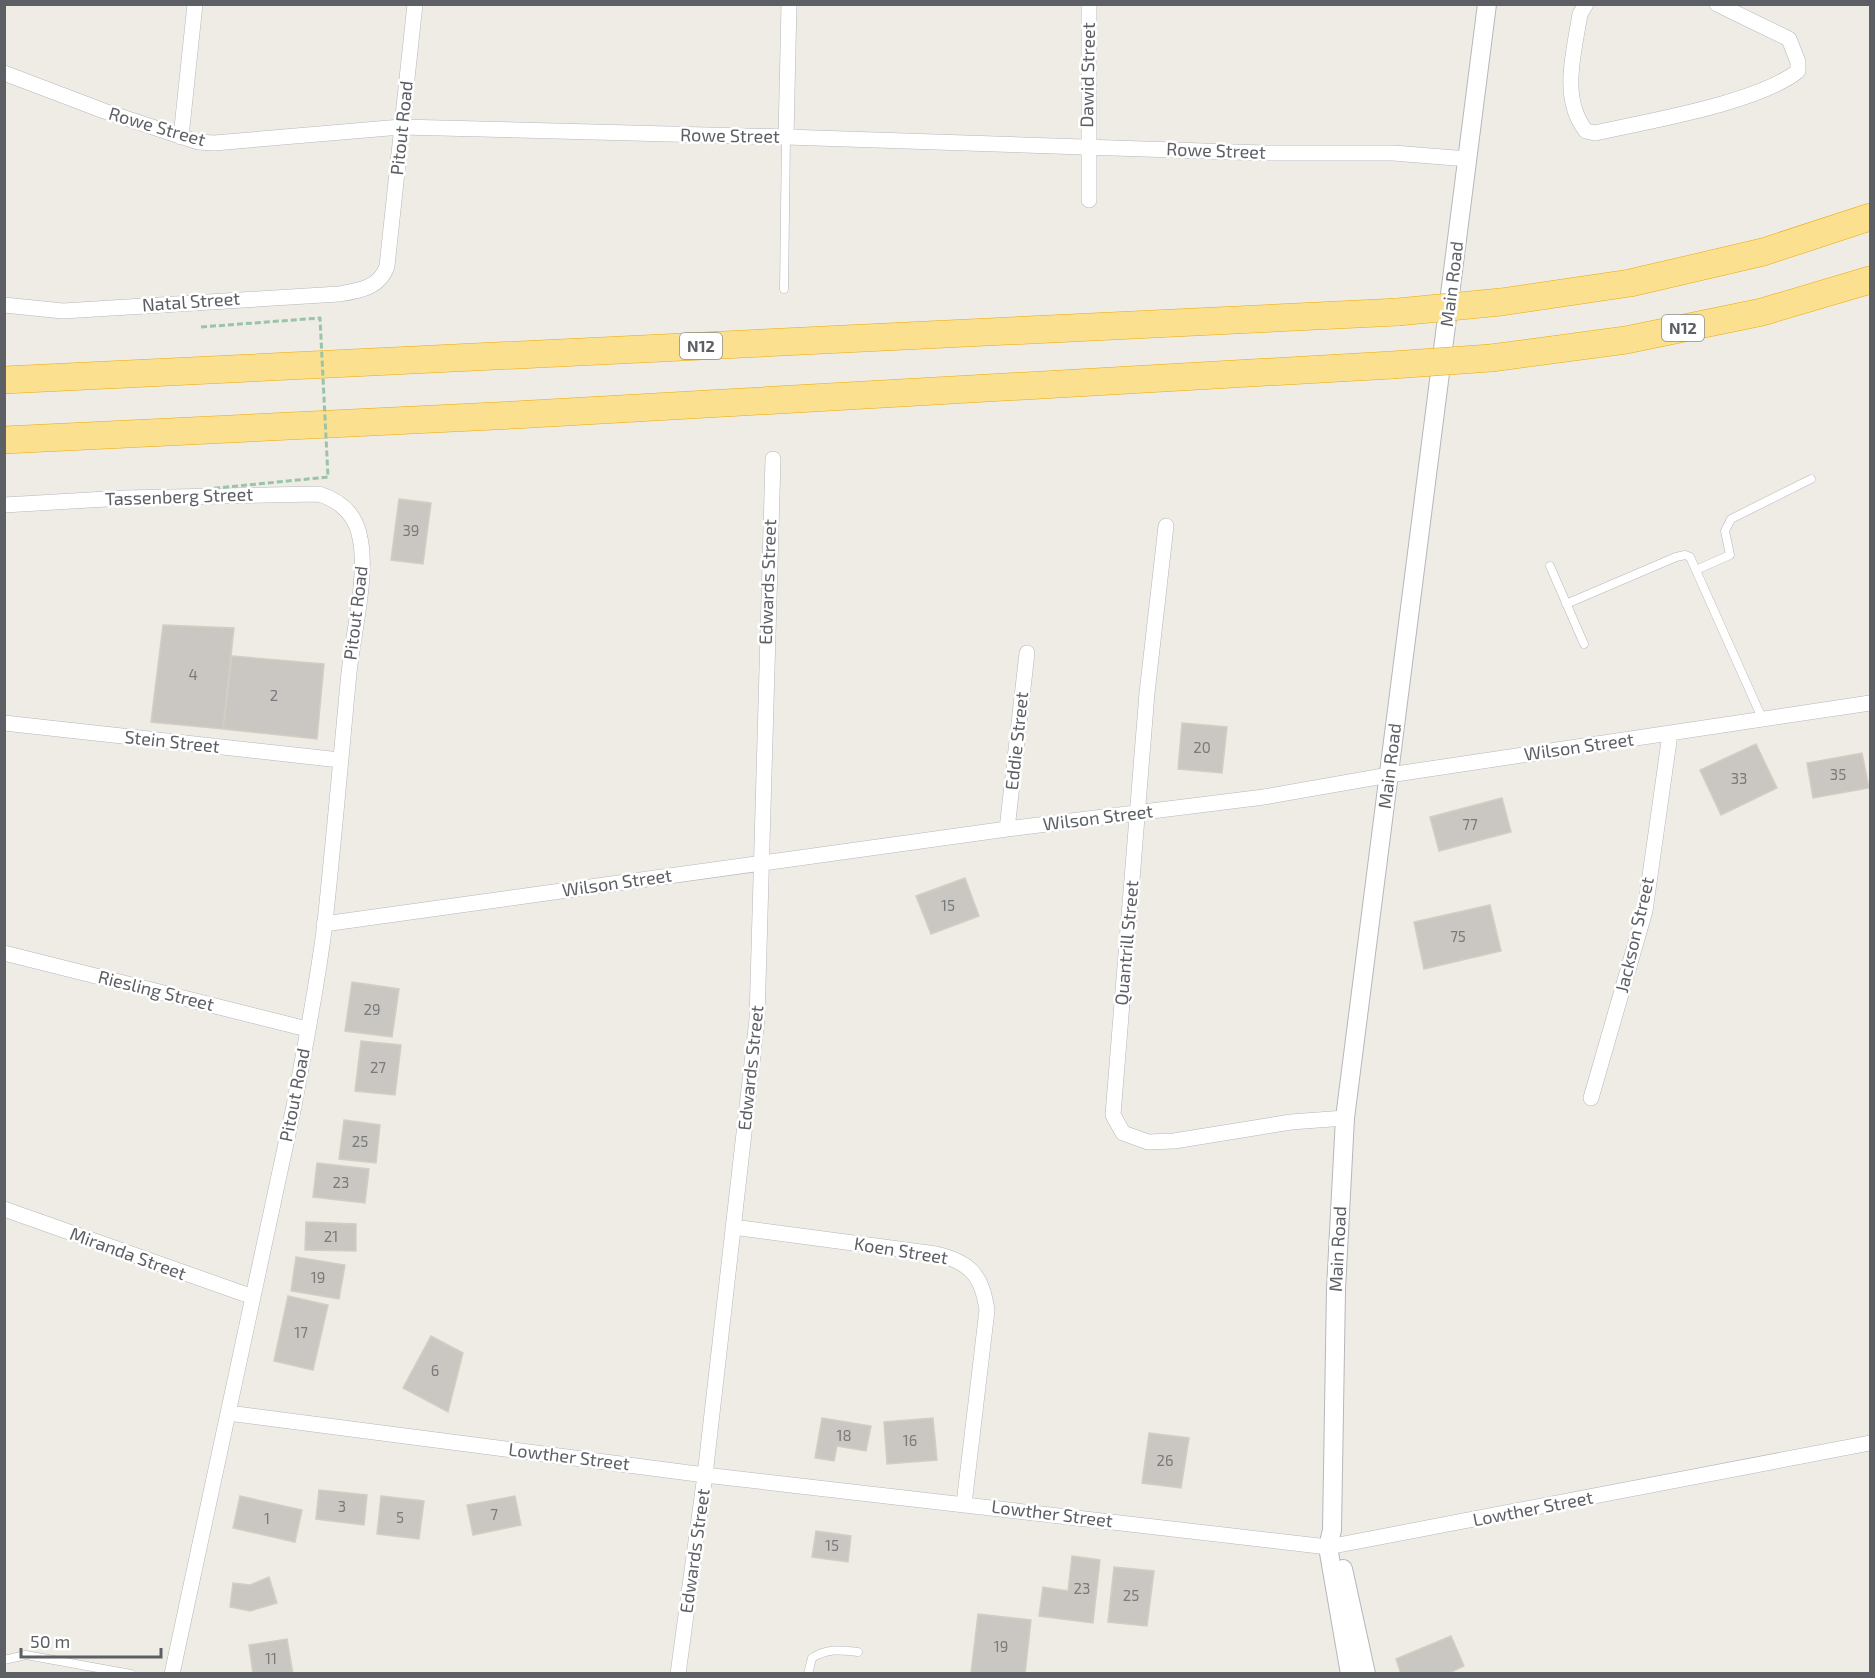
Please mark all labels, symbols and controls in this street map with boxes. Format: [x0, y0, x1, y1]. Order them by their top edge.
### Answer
street label: Dawid Street [1075, 22, 1099, 128]
street label: Pitout Road [385, 80, 417, 176]
street label: Rowe Street [106, 102, 208, 150]
street label: Rowe Street [680, 123, 780, 147]
street label: Rowe Street [1166, 137, 1266, 163]
street label: Main Road [1435, 240, 1467, 328]
street label: Natal Street [141, 287, 241, 315]
road number: N12 [1662, 315, 1704, 341]
road number: N12 [680, 333, 722, 359]
street label: Tassenberg Street [105, 482, 254, 510]
street label: Edwards Street [754, 519, 780, 645]
house number: 39 [403, 521, 419, 539]
street label: Pitout Road [338, 565, 372, 661]
house number: 4 [188, 665, 198, 683]
house number: 2 [270, 686, 278, 704]
street label: Eddie Street [1000, 690, 1032, 791]
street label: Main Road [1373, 722, 1405, 810]
street label: Stein Street [123, 725, 221, 757]
street label: Wilson Street [1522, 727, 1635, 765]
house number: 20 [1193, 738, 1211, 756]
house number: 35 [1830, 765, 1846, 783]
house number: 33 [1731, 769, 1747, 787]
street label: Wilson Street [1042, 799, 1154, 835]
house number: 77 [1462, 815, 1478, 833]
street label: Wilson Street [560, 863, 673, 901]
street label: Jackson Street [1610, 875, 1658, 995]
street label: Quantrill Street [1110, 879, 1142, 1006]
house number: 15 [941, 896, 955, 914]
house number: 75 [1450, 927, 1466, 945]
street label: Riesling Street [96, 965, 217, 1015]
house number: 29 [363, 1000, 381, 1018]
street label: Edwards Street [733, 1004, 768, 1131]
street label: Pitout Road [274, 1046, 314, 1143]
house number: 27 [370, 1058, 386, 1076]
house number: 25 [352, 1132, 368, 1150]
house number: 23 [333, 1173, 349, 1191]
street label: Main Road [1324, 1205, 1350, 1292]
street label: Miranda Street [67, 1222, 190, 1284]
house number: 21 [324, 1227, 338, 1245]
street label: Koen Street [853, 1232, 950, 1268]
house number: 19 [311, 1268, 325, 1286]
house number: 17 [294, 1323, 308, 1341]
house number: 6 [431, 1361, 439, 1379]
house number: 18 [836, 1426, 852, 1444]
house number: 16 [903, 1431, 917, 1449]
street label: Lowther Street [507, 1438, 631, 1474]
house number: 26 [1156, 1451, 1174, 1469]
street label: Lowther Street [1471, 1486, 1595, 1530]
street label: Edwards Street [674, 1487, 714, 1615]
street label: Lowther Street [990, 1495, 1114, 1531]
house number: 3 [338, 1497, 346, 1515]
house number: 7 [490, 1505, 498, 1523]
house number: 5 [396, 1508, 404, 1526]
house number: 1 [264, 1509, 270, 1527]
house number: 15 [825, 1536, 839, 1554]
house number: 23 [1074, 1579, 1090, 1597]
house number: 25 [1123, 1586, 1139, 1604]
scale bar [21, 1621, 160, 1659]
text: 50 m [30, 1630, 70, 1652]
house number: 19 [994, 1637, 1008, 1655]
house number: 11 [265, 1649, 277, 1667]

